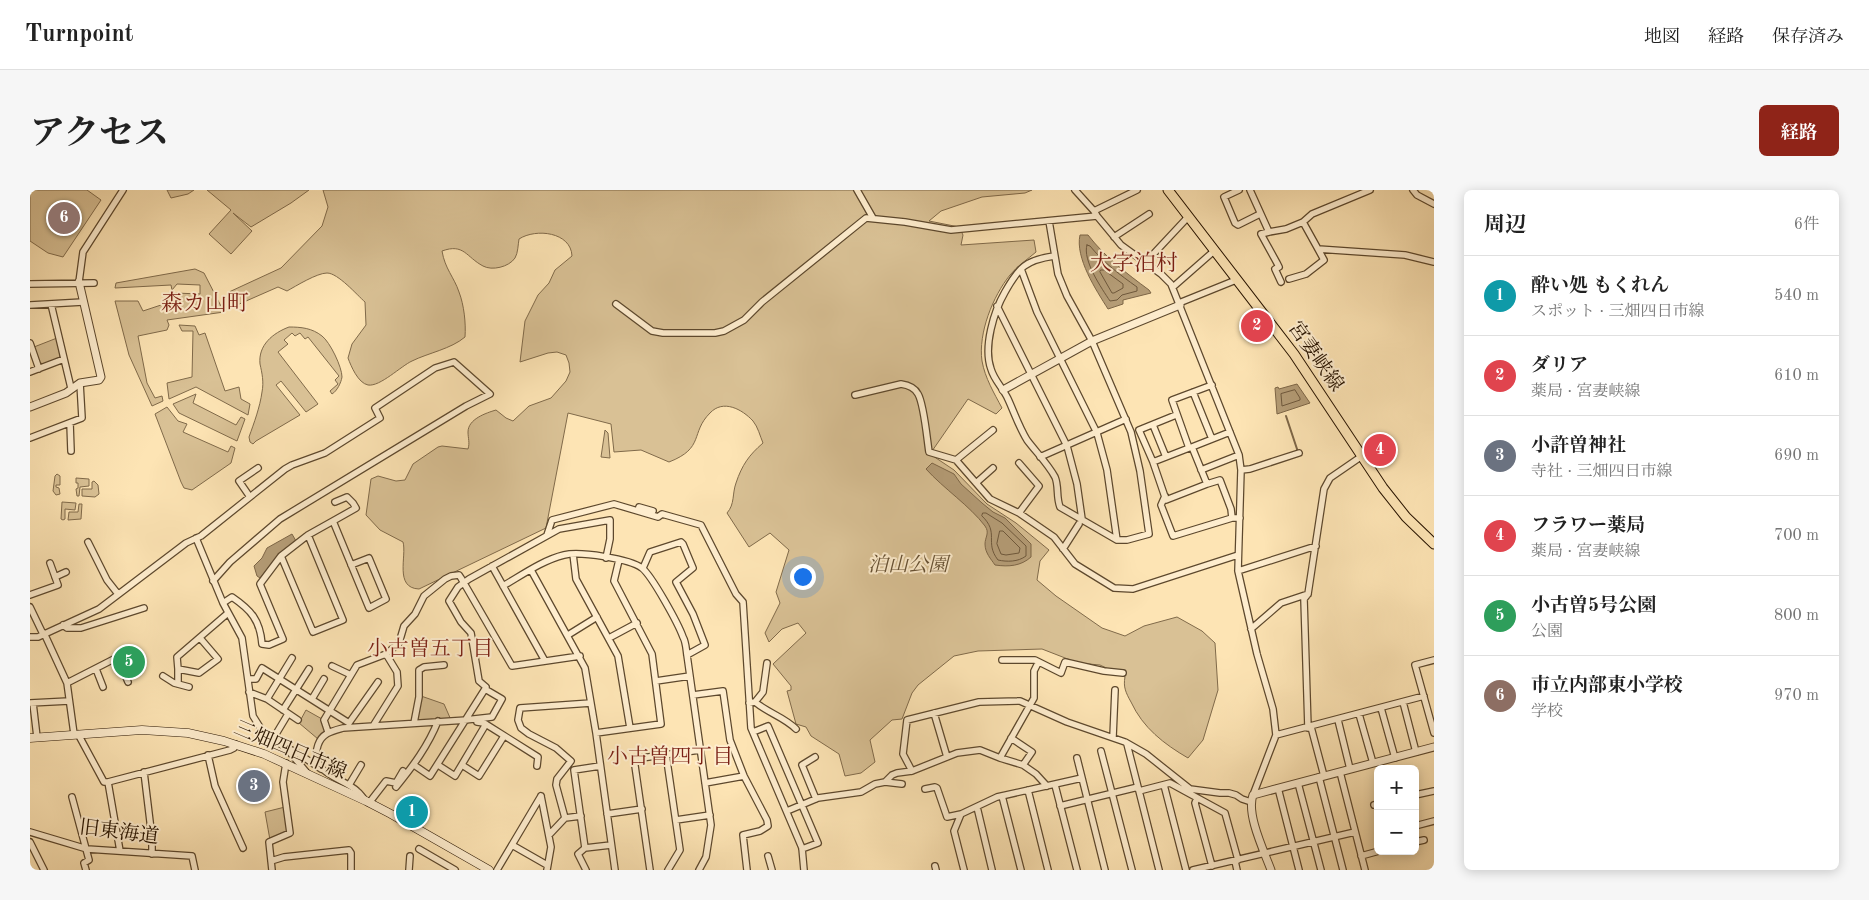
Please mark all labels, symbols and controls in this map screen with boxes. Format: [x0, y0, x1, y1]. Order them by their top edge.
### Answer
text: Turnpoint [25, 23, 133, 47]
text: 地図 [1644, 28, 1680, 46]
text: 経路 [1708, 28, 1744, 46]
text: 保存済み [1772, 28, 1844, 46]
button: 経路 [1759, 105, 1839, 156]
text: アクセス [30, 117, 169, 152]
pin: 6 [48, 199, 80, 237]
text: 周辺 [1484, 215, 1526, 236]
text: 6件 [1794, 217, 1819, 233]
district label: 大字泊村 [1090, 251, 1178, 275]
text: 酔い処 もくれん [1531, 277, 1669, 296]
text: 1 [1495, 288, 1505, 304]
text: 540 m [1774, 288, 1819, 304]
district label: 森カ山町 [161, 291, 249, 315]
text: スポット · 三畑四日市線 [1531, 304, 1704, 320]
pin: 2 [1241, 307, 1273, 345]
street label: 宮妻峡線 [1284, 317, 1348, 396]
text: ダリア [1531, 357, 1588, 376]
text: 2 [1495, 368, 1505, 384]
text: 610 m [1774, 368, 1819, 384]
text: 薬局 · 宮妻峡線 [1531, 384, 1640, 400]
pin: 4 [1364, 431, 1396, 469]
text: 小許曽神社 [1531, 437, 1626, 456]
text: 3 [1495, 448, 1505, 464]
text: 690 m [1774, 448, 1819, 464]
text: 寺社 · 三畑四日市線 [1531, 464, 1672, 480]
text: フラワー薬局 [1531, 517, 1645, 536]
text: 4 [1495, 528, 1505, 544]
text: 700 m [1774, 528, 1819, 544]
text: 薬局 · 宮妻峡線 [1531, 544, 1640, 560]
park label: 泊山公園 [868, 554, 951, 576]
your location [790, 564, 816, 590]
text: 小古曽5号公園 [1531, 597, 1656, 616]
text: 5 [1495, 608, 1505, 624]
text: 800 m [1774, 608, 1819, 624]
text: 公園 [1531, 624, 1563, 640]
district label: 小古曽五丁目 [367, 637, 493, 660]
pin: 5 [113, 643, 145, 681]
text: 市立内部東小学校 [1531, 677, 1683, 696]
text: 6 [1495, 688, 1505, 704]
text: 970 m [1774, 688, 1819, 704]
text: 学校 [1531, 704, 1563, 720]
street label: 三畑四日市線 [231, 717, 350, 784]
district label: 小古曽四丁目 [607, 745, 733, 768]
map controls [1374, 765, 1419, 855]
button: + [1374, 765, 1419, 810]
pin: 3 [238, 767, 270, 805]
pin: 1 [396, 793, 428, 831]
button: − [1374, 810, 1419, 855]
street label: 旧東海道 [78, 816, 160, 848]

